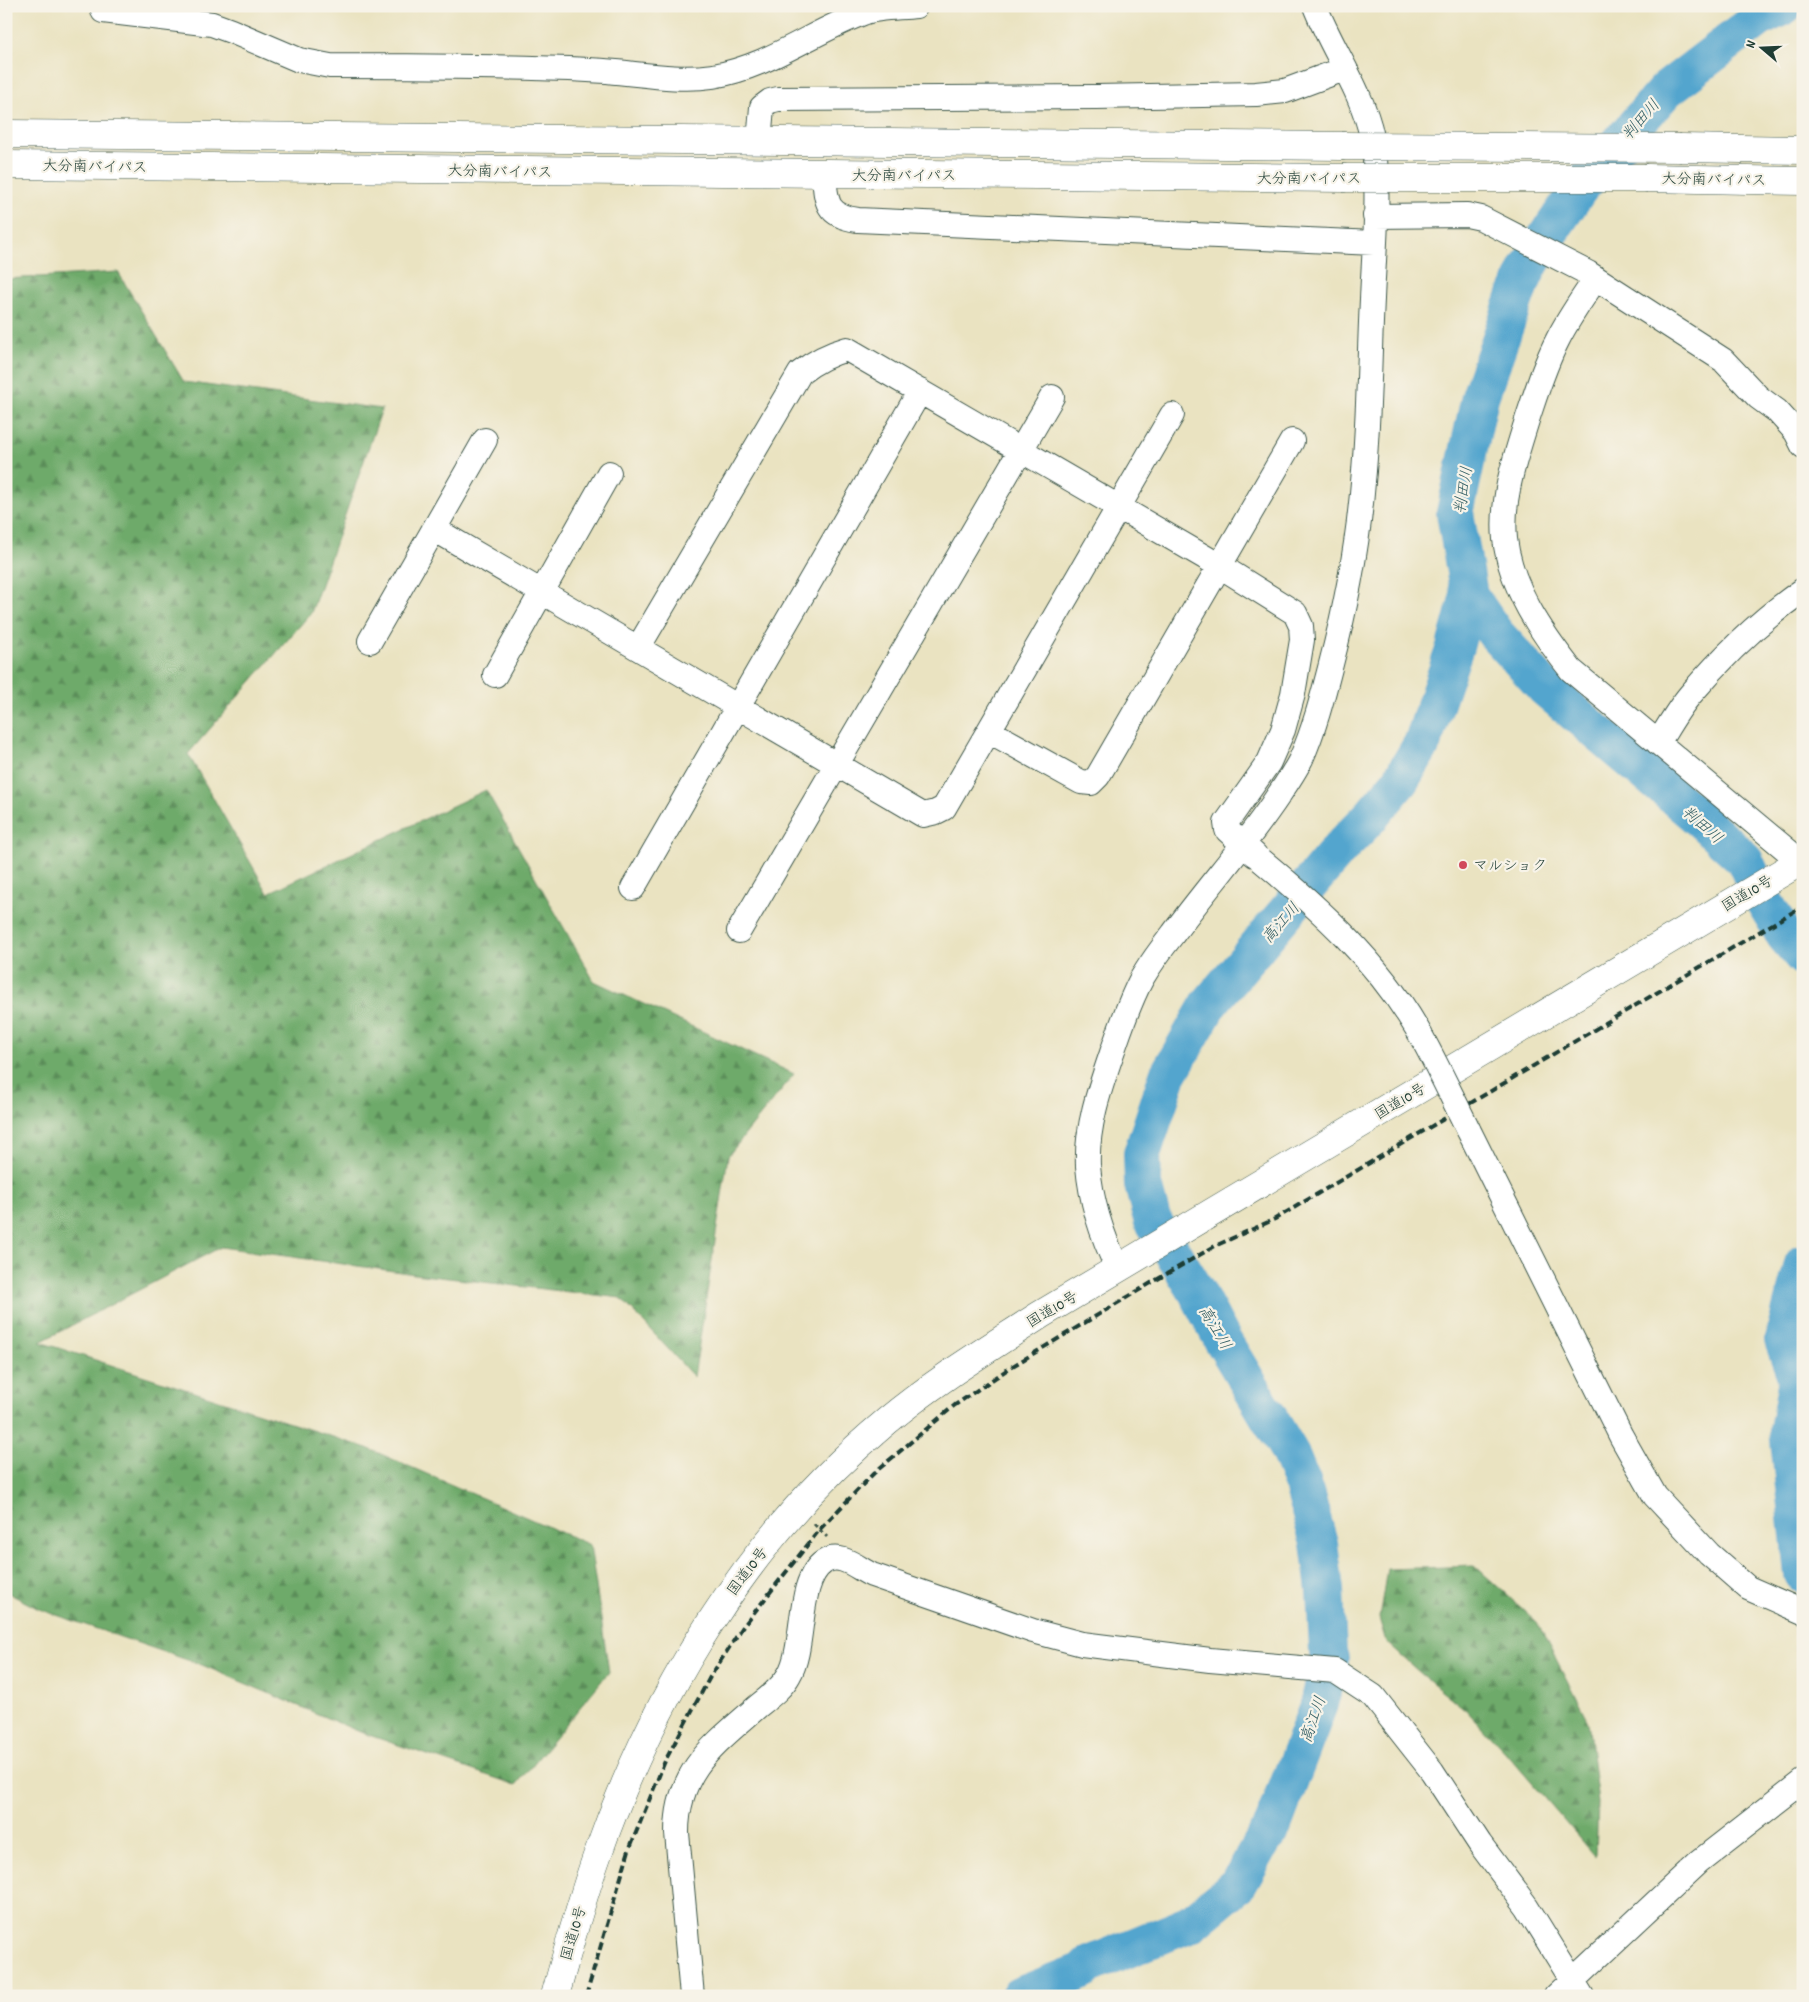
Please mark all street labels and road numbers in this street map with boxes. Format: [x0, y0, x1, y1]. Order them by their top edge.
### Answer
street label: 大分南バイパス [42, 156, 148, 180]
street label: 大分南バイパス [447, 161, 553, 185]
street label: 大分南バイパス [852, 166, 956, 188]
street label: 大分南バイパス [1257, 169, 1361, 191]
street label: 大分南バイパス [1661, 169, 1767, 193]
street label: 国道10号 [1718, 871, 1778, 919]
street label: 国道10号 [1371, 1079, 1431, 1127]
street label: 国道10号 [1023, 1287, 1083, 1335]
street label: 国道10号 [723, 1543, 774, 1601]
street label: 国道10号 [557, 1903, 593, 1964]

